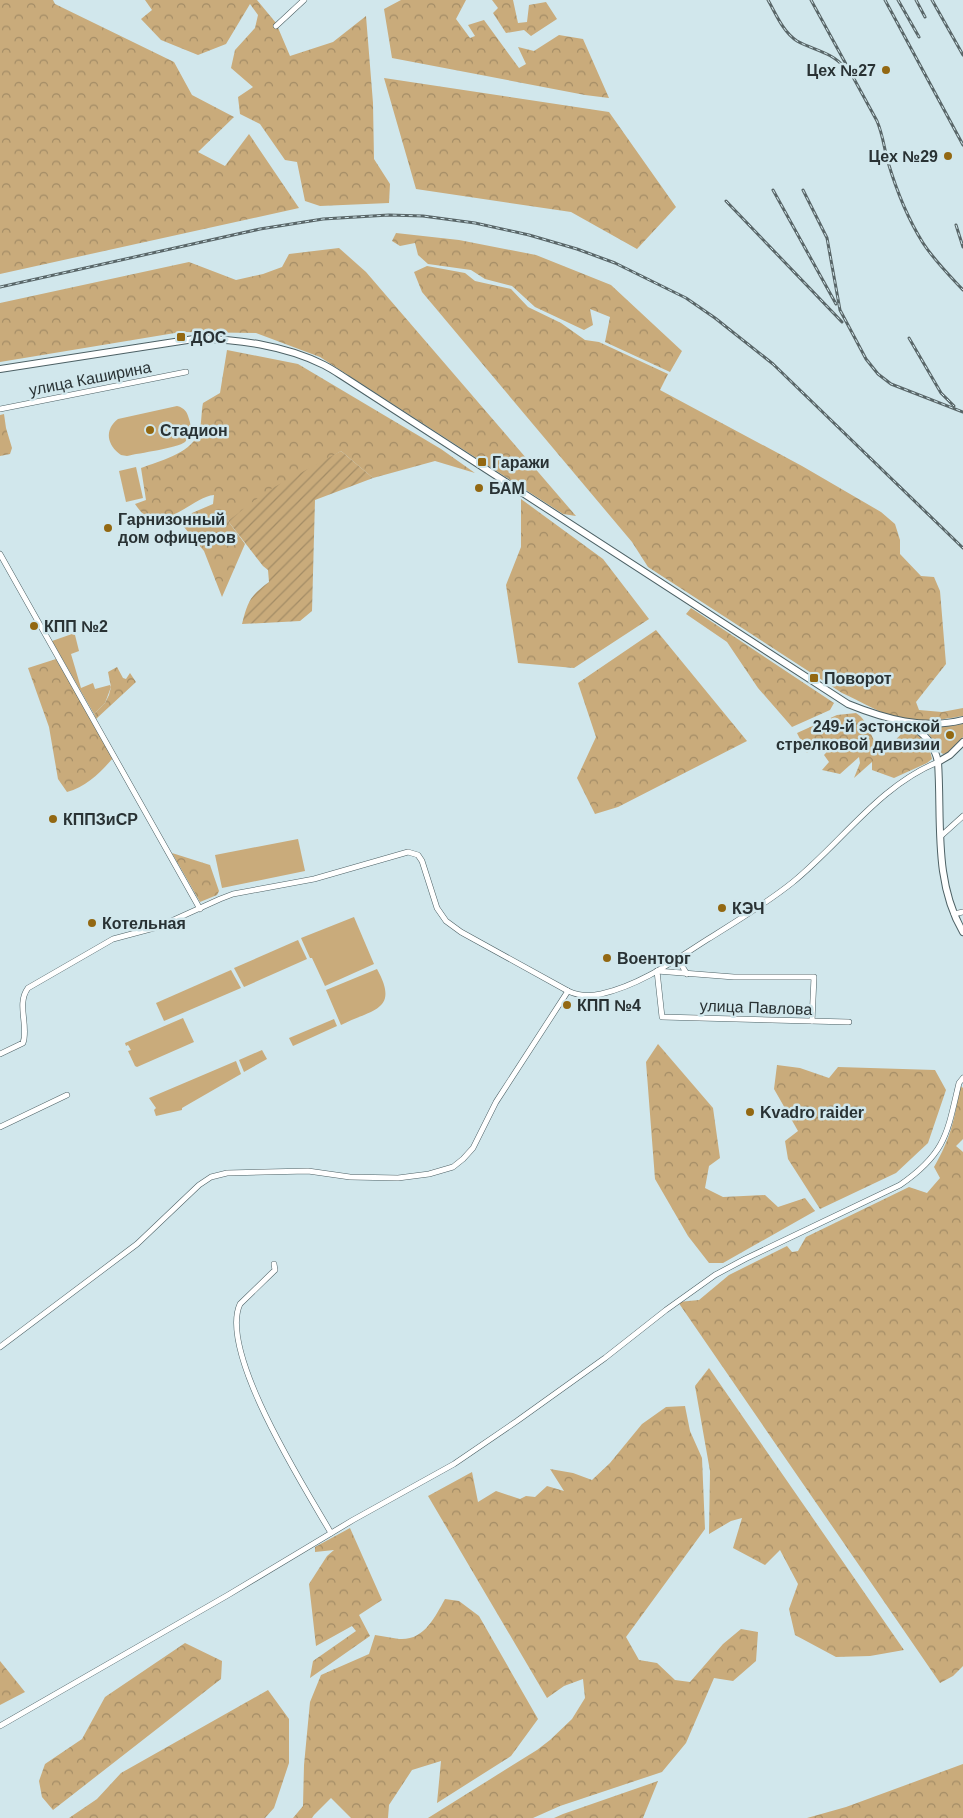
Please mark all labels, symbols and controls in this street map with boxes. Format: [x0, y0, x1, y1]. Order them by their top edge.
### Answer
place label: Цех №27 [806, 62, 876, 79]
marker: Цех №27 [880, 64, 892, 76]
place label: Цех №29 [868, 148, 938, 165]
marker: Цех №29 [942, 150, 954, 162]
place label: ДОС [191, 329, 227, 346]
marker: ДОС [175, 331, 187, 343]
street label: улица Каширина [28, 358, 153, 399]
place label: Стадион [160, 422, 228, 439]
marker: Стадион [144, 424, 156, 436]
place label: Гаражи [492, 454, 550, 471]
marker: Гаражи [476, 456, 488, 468]
place label: БАМ [489, 480, 525, 497]
marker: БАМ [473, 482, 485, 494]
place label: Гарнизонный дом офицеров [118, 511, 236, 546]
marker: Гарнизонный дом офицеров [102, 522, 114, 534]
place label: КПП №2 [44, 618, 108, 635]
marker: КПП №2 [28, 620, 40, 632]
place label: Поворот [824, 670, 892, 687]
marker: Поворот [808, 672, 820, 684]
place label: 249-й эстонской стрелковой дивизии [776, 718, 940, 753]
marker: 249-й эстонской стрелковой дивизии [944, 729, 956, 741]
place label: КППЗиСР [63, 811, 138, 828]
marker: КППЗиСР [47, 813, 59, 825]
place label: КЭЧ [732, 900, 765, 917]
marker: КЭЧ [716, 902, 728, 914]
place label: Котельная [102, 915, 186, 932]
marker: Котельная [86, 917, 98, 929]
place label: Военторг [617, 950, 691, 967]
marker: Военторг [601, 952, 613, 964]
place label: КПП №4 [577, 997, 641, 1014]
street label: улица Павлова [699, 997, 813, 1018]
marker: КПП №4 [561, 999, 573, 1011]
place label: Kvadro raider [760, 1104, 864, 1121]
marker: Kvadro raider [744, 1106, 756, 1118]

